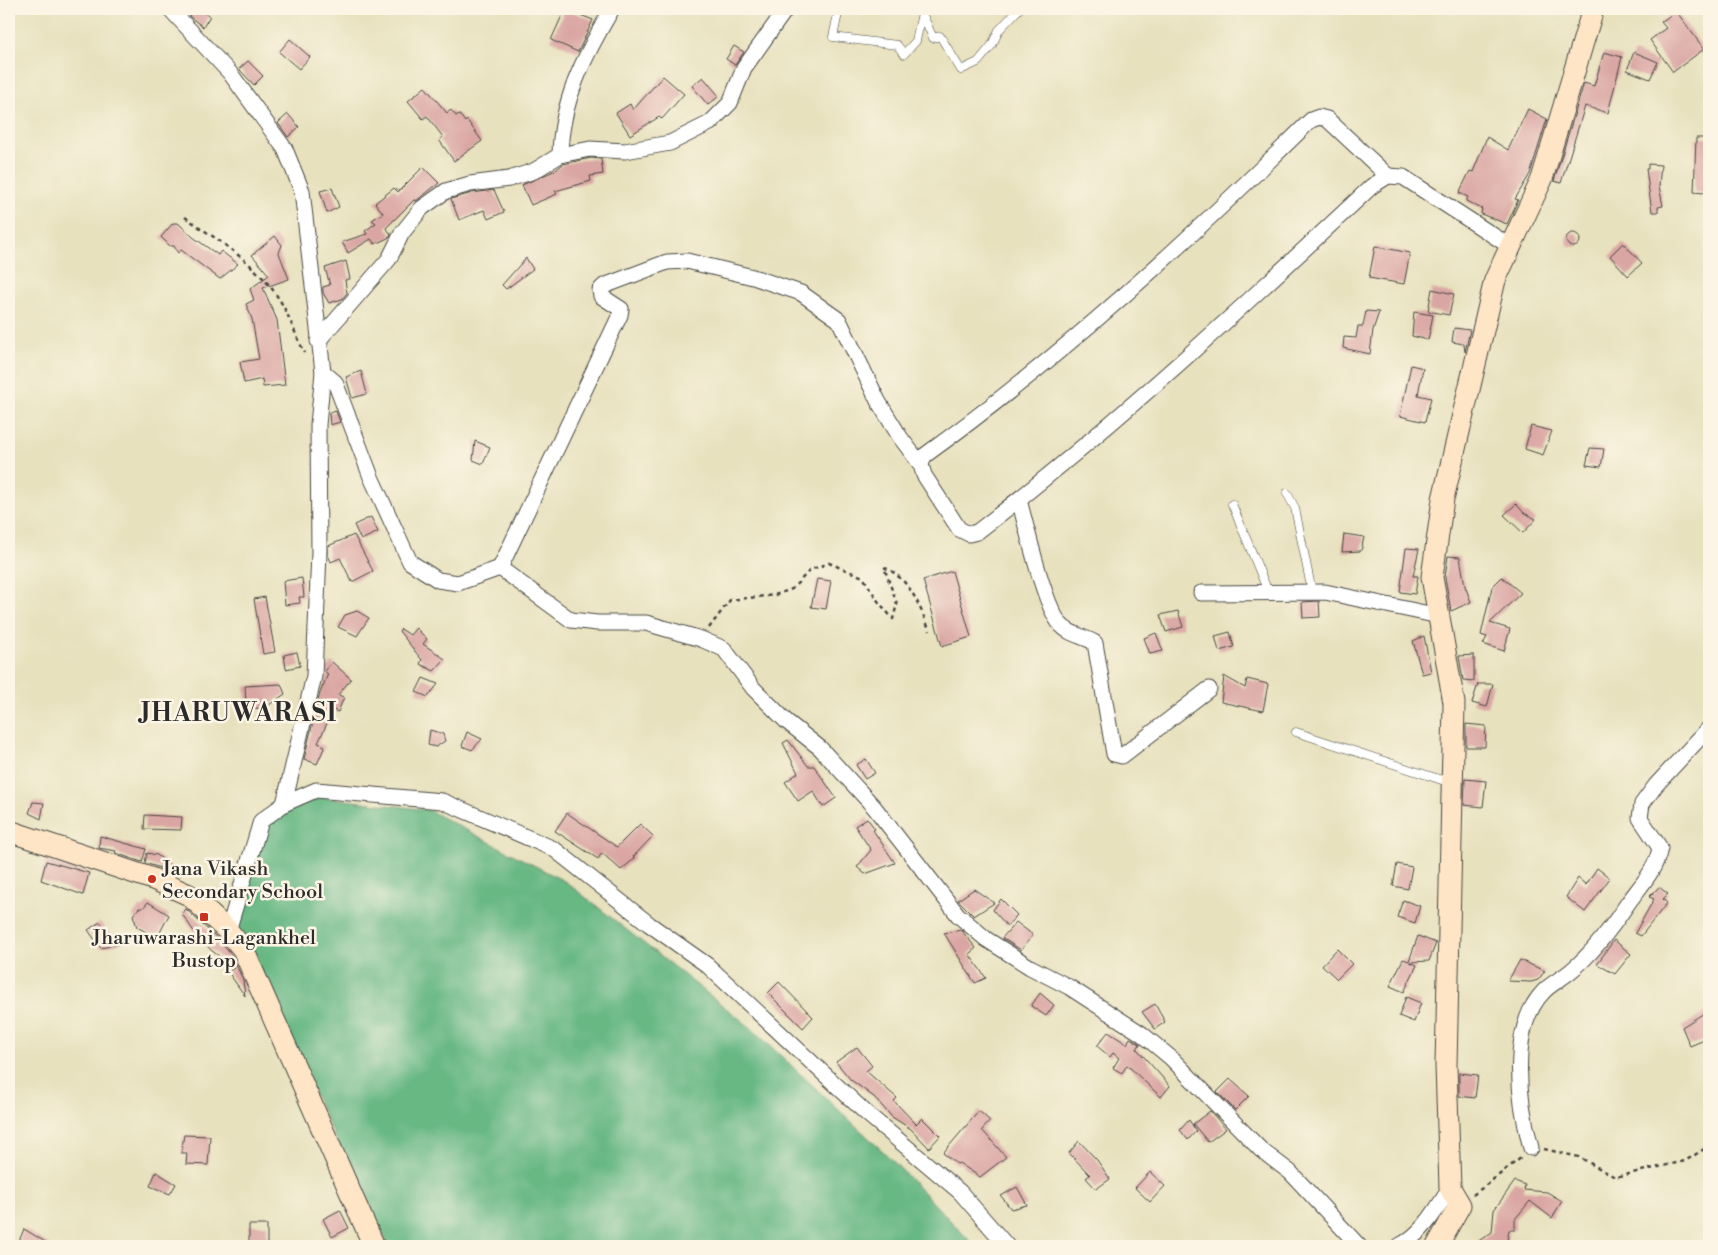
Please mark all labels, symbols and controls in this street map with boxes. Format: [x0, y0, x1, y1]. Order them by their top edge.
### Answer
district label: JHARUWARASI [138, 698, 337, 729]
place label: Jana Vikash Secondary School [161, 857, 323, 905]
marker: Jana Vikash Secondary School [146, 873, 158, 885]
marker: Jharuwarashi-Lagankhel Bustop [198, 911, 210, 923]
place label: Jharuwarashi-Lagankhel Bustop [91, 926, 316, 974]

